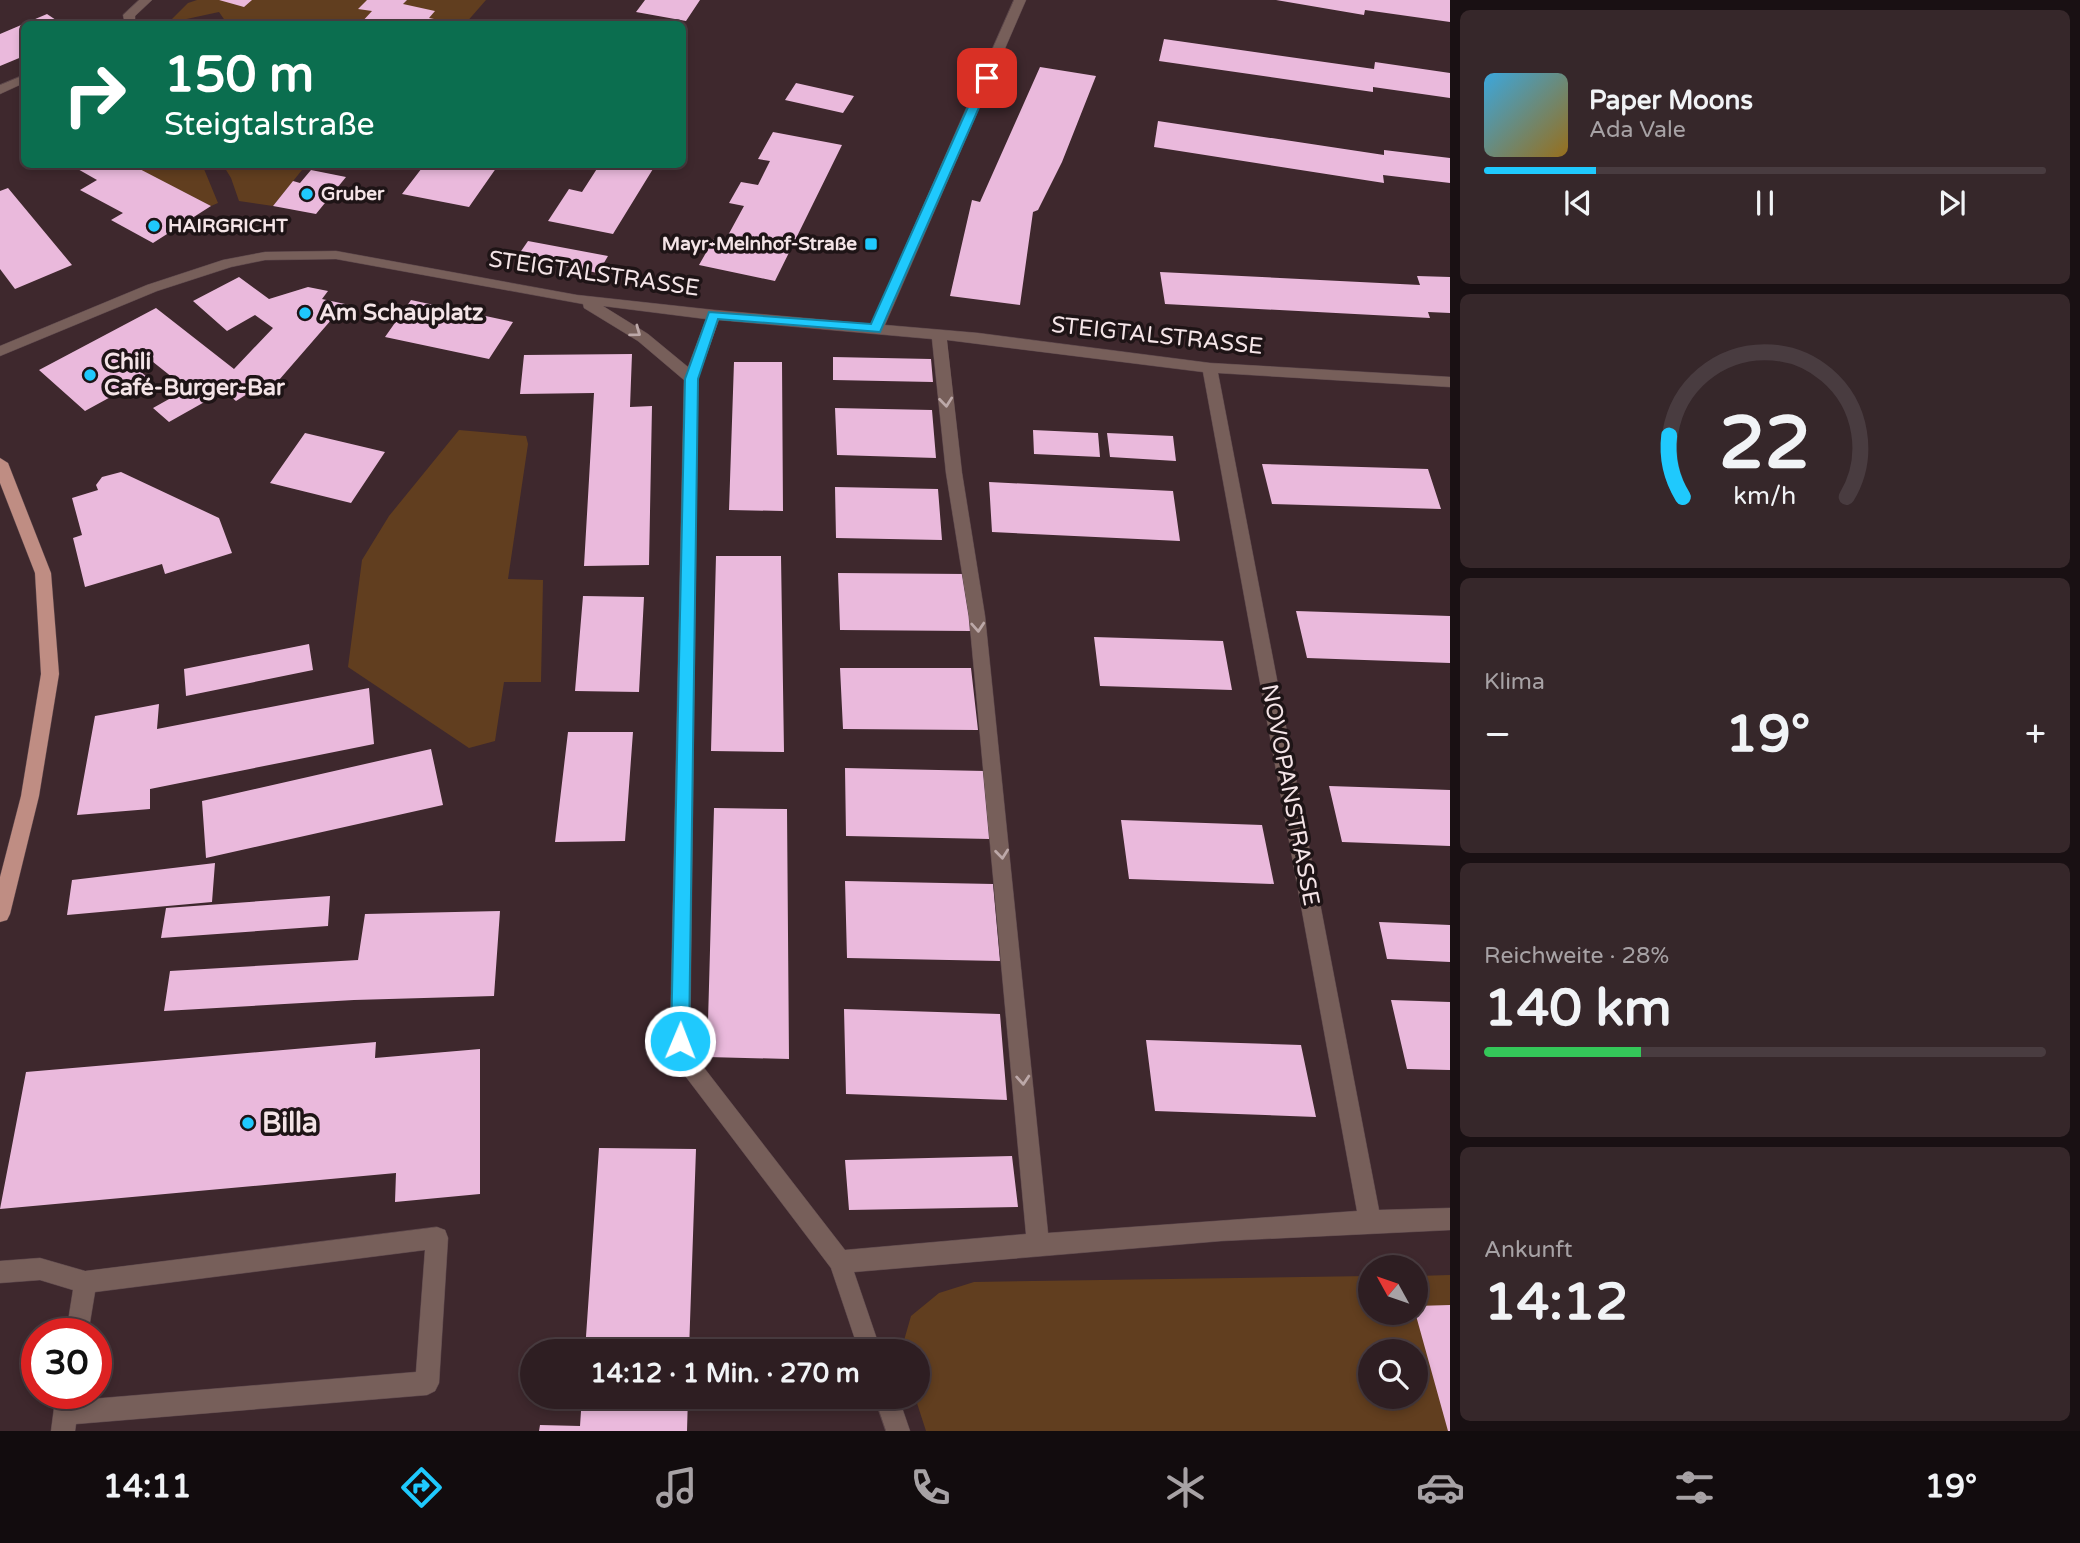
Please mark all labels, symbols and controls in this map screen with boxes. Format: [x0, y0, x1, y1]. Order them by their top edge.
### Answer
text: 150 m [164, 46, 314, 105]
pin [957, 48, 1017, 108]
icon: right [49, 49, 140, 140]
icon: arrive [968, 59, 1006, 97]
text: Paper Moons [1589, 85, 1753, 116]
text: Steigtalstraße [164, 106, 375, 144]
text: Ada Vale [1589, 116, 1686, 144]
place label: Gruber [321, 183, 385, 205]
icon: previous [1559, 184, 1597, 222]
icon: pause [1746, 184, 1784, 222]
icon: next [1933, 184, 1971, 222]
marker: Gruber [299, 186, 315, 202]
place label: HAIRGRICHT [168, 215, 288, 237]
marker: HAIRGRICHT [146, 218, 162, 234]
place label: Mayr-Melnhof-Straße [662, 233, 857, 256]
marker: Mayr-Melnhof-Straße [863, 236, 879, 252]
street label: STEIGTALSTRASSE [487, 245, 701, 303]
place label: Am Schauplatz [319, 299, 484, 327]
marker: Am Schauplatz [297, 305, 313, 321]
street label: STEIGTALSTRASSE [1050, 311, 1264, 361]
one-way arrow [628, 324, 641, 336]
place label: Chili Café-Burger-Bar [104, 348, 286, 402]
marker: Chili Café-Burger-Bar [82, 367, 98, 383]
one-way arrow [939, 396, 954, 408]
text: 22 [1719, 401, 1811, 489]
text: km/h [1734, 481, 1796, 511]
one-way arrow [970, 622, 985, 633]
text: Klima [1484, 668, 1545, 696]
street label: NOVOPANSTRASSE [1255, 682, 1325, 908]
text: 19° [1725, 703, 1810, 766]
text: − [1484, 712, 1511, 758]
text: + [2025, 712, 2046, 758]
one-way arrow [994, 848, 1009, 859]
text: Reichweite · 28% [1484, 942, 1669, 970]
text: 140 km [1484, 977, 1672, 1040]
position arrow [643, 1004, 717, 1078]
one-way arrow [1015, 1075, 1030, 1086]
place label: Billa [262, 1106, 318, 1140]
marker: Billa [240, 1115, 256, 1131]
text: Ankunft [1484, 1236, 1573, 1264]
north arrow [1358, 1255, 1428, 1325]
map controls [1358, 1255, 1428, 1409]
text: 14:12 [1484, 1271, 1628, 1334]
speed limit sign: 30 [21, 1318, 112, 1409]
button: search [1358, 1339, 1428, 1409]
text: 14:12 · 1 Min. · 270 m [590, 1358, 860, 1389]
icon: directions [397, 1463, 446, 1512]
icon: music [652, 1463, 701, 1512]
icon: phone [906, 1463, 955, 1512]
icon: climate [1161, 1463, 1210, 1512]
icon: car [1416, 1463, 1465, 1512]
icon: filters [1670, 1463, 1719, 1512]
text: 14:11 [103, 1468, 192, 1506]
text: 19° [1925, 1468, 1977, 1506]

